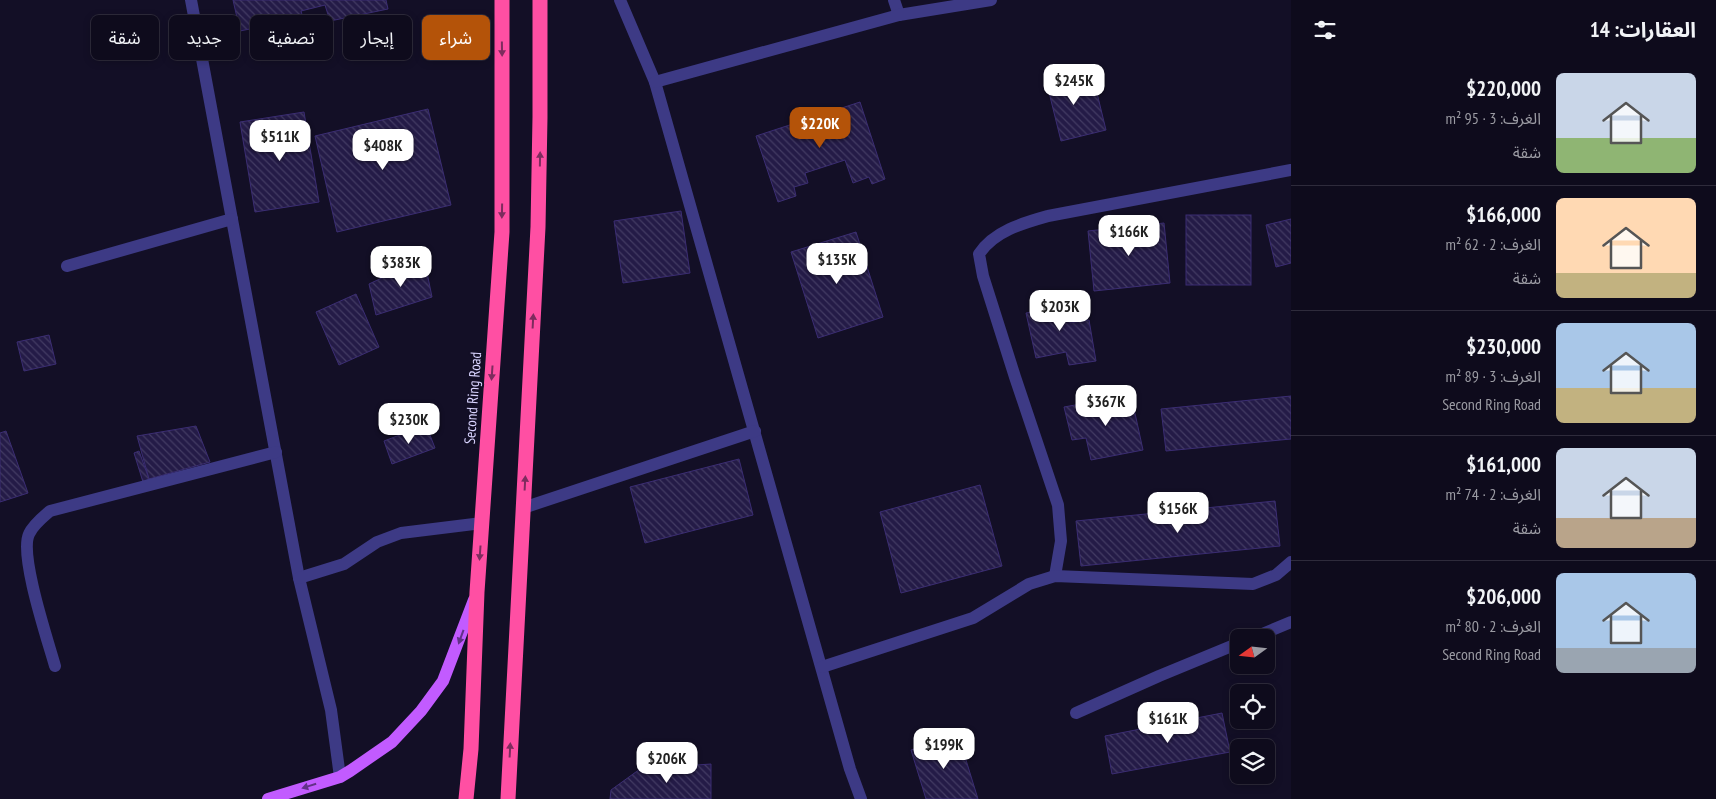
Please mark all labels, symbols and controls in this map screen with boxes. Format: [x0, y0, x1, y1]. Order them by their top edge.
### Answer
chip: شقة [91, 15, 159, 60]
chip: جديد [169, 15, 240, 60]
chip: تصفية [250, 15, 333, 60]
chip: إيجار [343, 15, 412, 60]
chip: شراء [422, 15, 490, 60]
icon: filters [1311, 16, 1339, 44]
text: العقارات: 14 [1590, 16, 1696, 43]
one-way arrow [498, 41, 506, 57]
pin: $245K [1039, 64, 1109, 106]
text: $245K [1055, 70, 1093, 90]
text: $220,000 [1466, 75, 1541, 102]
icon: home [1596, 93, 1656, 153]
pin: $220K [785, 106, 855, 149]
text: الغرف: 3 · 95 m² [1446, 108, 1541, 128]
text: $220K [801, 113, 839, 133]
pin: $511K [245, 120, 315, 162]
text: $511K [261, 126, 299, 146]
pin: $408K [348, 128, 418, 171]
text: $408K [364, 135, 402, 155]
text: شقة [1513, 142, 1541, 162]
one-way arrow [536, 150, 544, 166]
text: $166,000 [1466, 201, 1541, 228]
one-way arrow [498, 203, 506, 219]
pin: $166K [1094, 214, 1164, 257]
icon: home [1596, 218, 1656, 278]
text: $166K [1110, 221, 1148, 241]
text: الغرف: 2 · 62 m² [1446, 234, 1541, 254]
pin: $135K [802, 242, 872, 285]
pin: $383K [366, 246, 436, 288]
text: $135K [818, 249, 856, 269]
text: $383K [382, 252, 420, 272]
text: شقة [1513, 268, 1541, 288]
pin: $203K [1025, 290, 1095, 332]
text: $203K [1041, 296, 1079, 316]
one-way arrow [530, 313, 538, 329]
text: $230,000 [1466, 333, 1541, 360]
icon: home [1596, 343, 1656, 403]
street label: Second Ring Road [460, 351, 485, 445]
one-way arrow [488, 366, 496, 382]
text: الغرف: 3 · 89 m² [1446, 366, 1541, 386]
pin: $367K [1071, 384, 1141, 427]
text: $367K [1087, 391, 1125, 411]
text: Second Ring Road [1442, 394, 1541, 414]
pin: $230K [374, 402, 444, 445]
text: $230K [390, 409, 428, 429]
text: $161,000 [1466, 451, 1541, 478]
icon: home [1596, 468, 1656, 528]
one-way arrow [521, 475, 529, 491]
text: الغرف: 2 · 74 m² [1446, 484, 1541, 504]
pin: $156K [1143, 492, 1213, 534]
text: $156K [1159, 498, 1197, 518]
text: شقة [1513, 518, 1541, 538]
one-way arrow [475, 545, 483, 561]
text: $206,000 [1466, 583, 1541, 610]
icon: home [1596, 593, 1656, 653]
text: الغرف: 2 · 80 m² [1446, 616, 1541, 636]
north arrow [1230, 629, 1275, 674]
map controls [1230, 629, 1275, 784]
one-way arrow [457, 630, 464, 645]
text: Second Ring Road [1442, 644, 1541, 664]
button: locate [1230, 684, 1275, 729]
pin: $161K [1133, 702, 1203, 744]
text: $161K [1149, 708, 1187, 728]
pin: $199K [909, 728, 979, 770]
text: $199K [925, 734, 963, 754]
button: layers [1230, 739, 1275, 784]
one-way arrow [506, 742, 514, 758]
pin: $206K [632, 742, 702, 784]
text: $206K [648, 748, 686, 768]
one-way arrow [302, 783, 317, 790]

